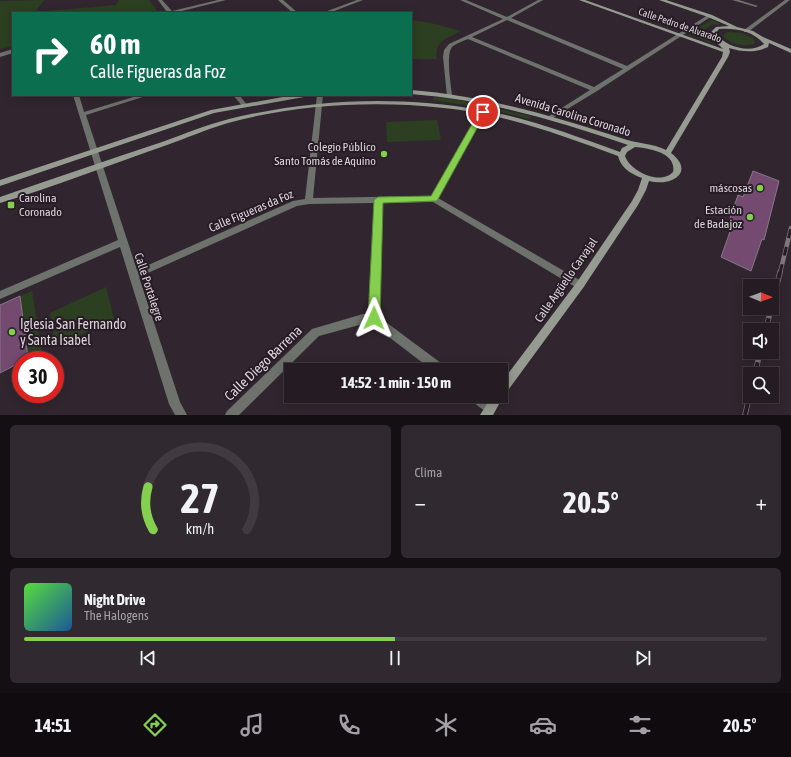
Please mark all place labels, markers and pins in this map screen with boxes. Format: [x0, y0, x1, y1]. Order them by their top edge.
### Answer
pin [466, 95, 500, 129]
place label: Colegio Público Santo Tomás de Aquino [274, 140, 376, 168]
marker: Colegio Público Santo Tomás de Aquino [379, 149, 389, 159]
place label: máscosas [709, 181, 752, 195]
marker: máscosas [755, 183, 765, 193]
place label: Carolina Coronado [19, 191, 62, 219]
marker: Carolina Coronado [6, 200, 16, 210]
place label: Estación de Badajoz [694, 203, 743, 231]
marker: Estación de Badajoz [745, 212, 755, 222]
place label: Iglesia San Fernando y Santa Isabel [20, 316, 126, 348]
marker: Iglesia San Fernando y Santa Isabel [7, 327, 17, 337]

